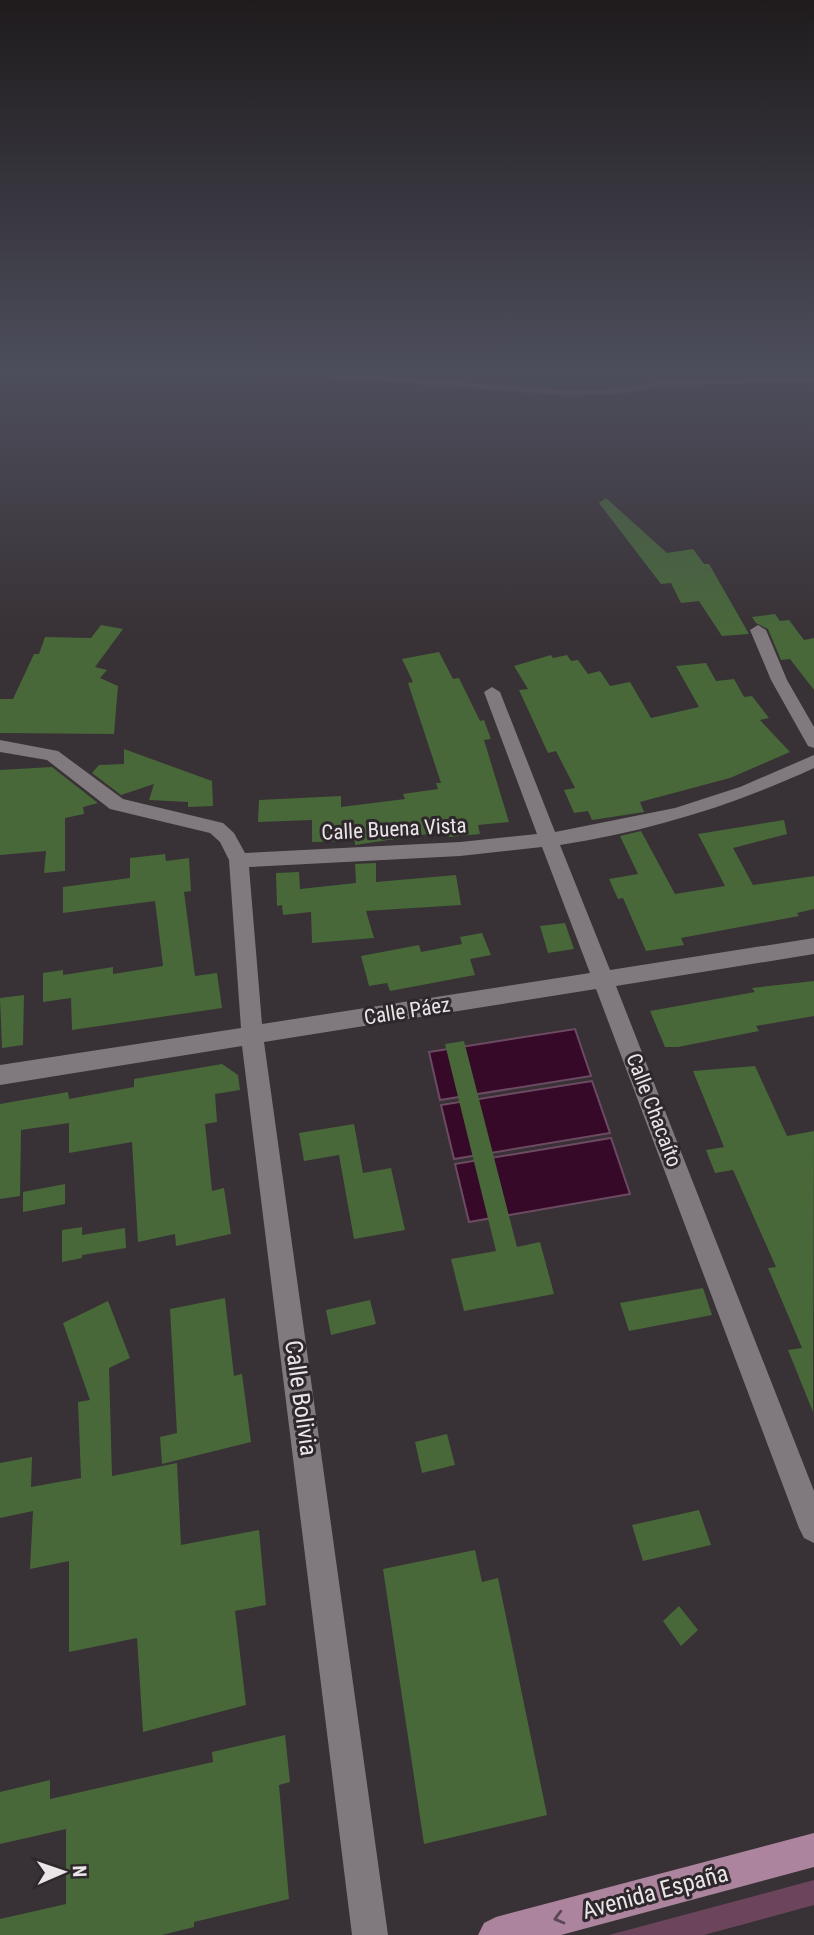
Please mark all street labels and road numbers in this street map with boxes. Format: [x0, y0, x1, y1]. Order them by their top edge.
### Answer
street label: Calle Buena Vista [321, 813, 467, 845]
street label: Calle Páez [362, 992, 452, 1030]
street label: Calle Chacaíto [621, 1050, 687, 1170]
street label: Calle Bolivia [279, 1338, 323, 1458]
street label: Avenida España [579, 1859, 731, 1925]

